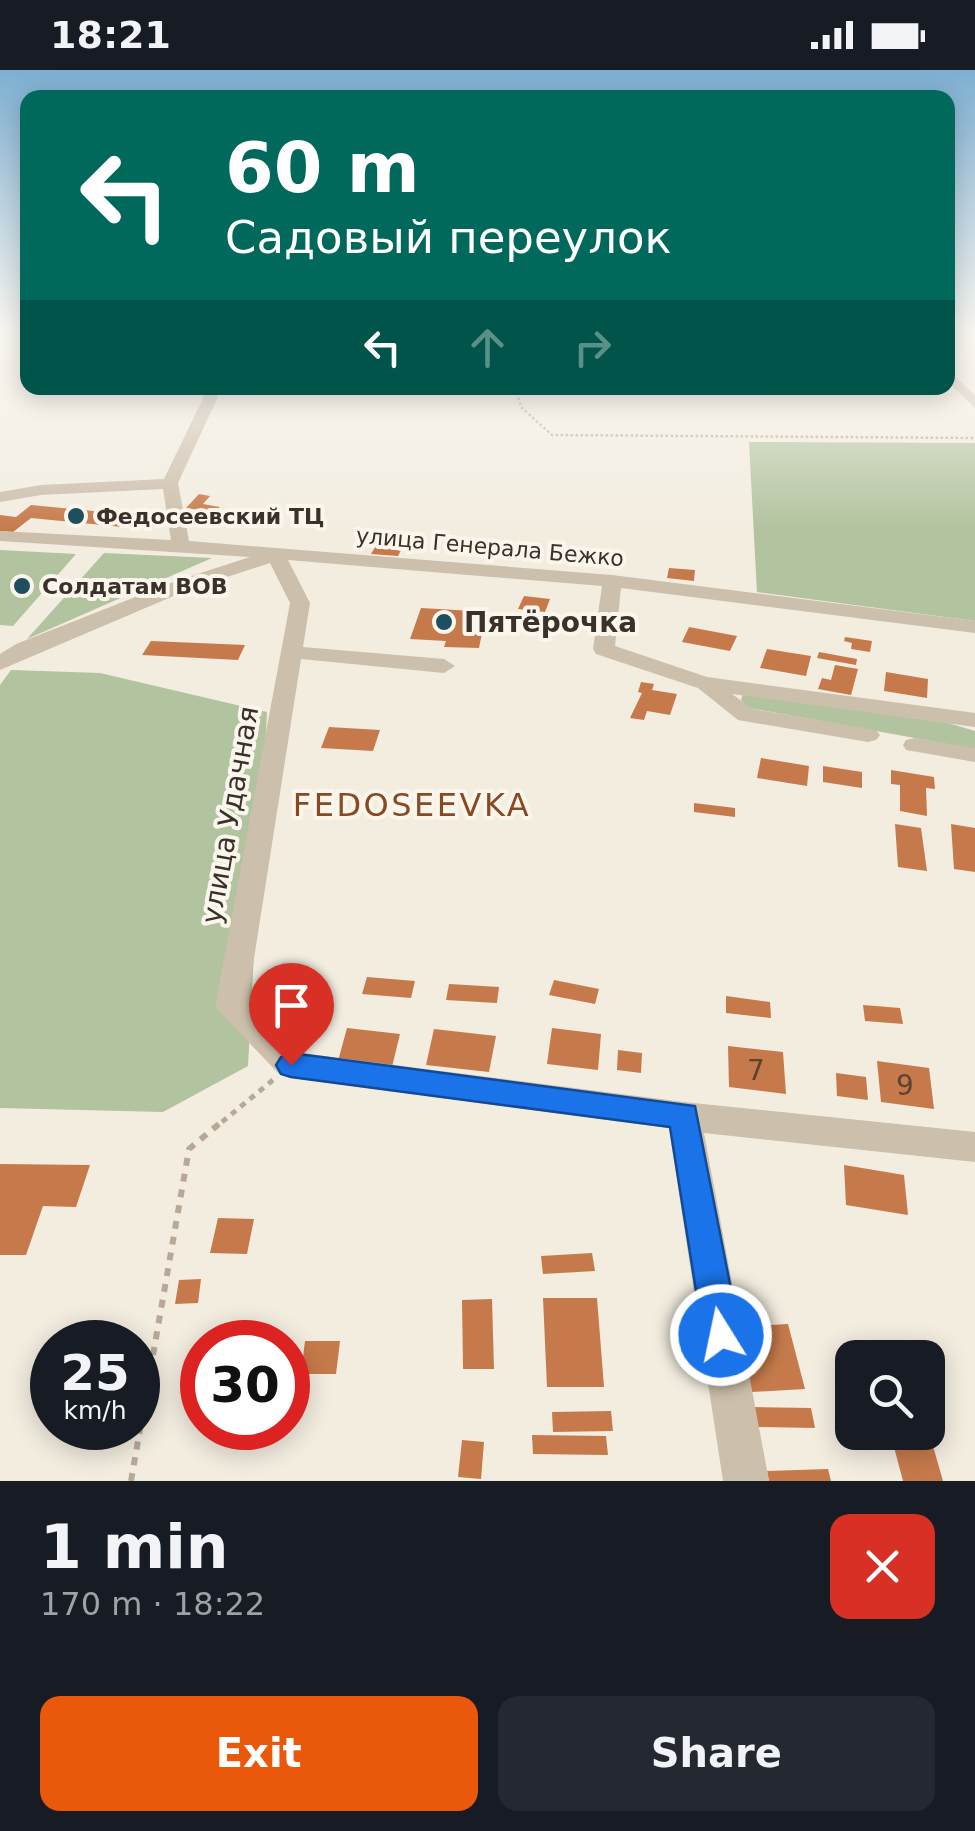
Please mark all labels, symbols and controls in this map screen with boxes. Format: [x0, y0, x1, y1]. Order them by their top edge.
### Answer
text: 18:21 [50, 13, 171, 57]
text: 60 m [225, 127, 420, 209]
icon: left [60, 130, 190, 260]
text: Садовый переулок [225, 211, 672, 264]
icon: left [355, 320, 410, 375]
icon: ahead [460, 320, 515, 375]
icon: right [565, 320, 620, 375]
place label: Федосеевский ТЦ [96, 504, 324, 529]
marker: Федосеевский ТЦ [65, 505, 87, 527]
street label: улица Генерала Бежко [355, 523, 625, 571]
place label: Солдатам ВОВ [42, 574, 227, 599]
marker: Солдатам ВОВ [11, 575, 33, 597]
place label: Пятёрочка [464, 606, 637, 639]
marker: Пятёрочка [433, 611, 455, 633]
street label: улица Удачная [195, 704, 265, 926]
district label: FEDOSEEVKA [293, 786, 531, 824]
pin [249, 963, 334, 1066]
icon: arrive [264, 978, 319, 1033]
house number: 7 [747, 1054, 765, 1087]
house number: 9 [896, 1069, 914, 1102]
position arrow [669, 1283, 773, 1387]
speed limit sign: 30 [180, 1320, 310, 1450]
map controls [835, 1340, 945, 1450]
button: search [835, 1340, 945, 1450]
text: 25 [60, 1344, 130, 1402]
text: km/h [63, 1396, 127, 1425]
text: 1 min [40, 1512, 228, 1582]
button: close [830, 1514, 935, 1619]
text: 170 m · 18:22 [40, 1585, 265, 1623]
button: Exit [40, 1696, 478, 1811]
button: Share [498, 1696, 935, 1811]

